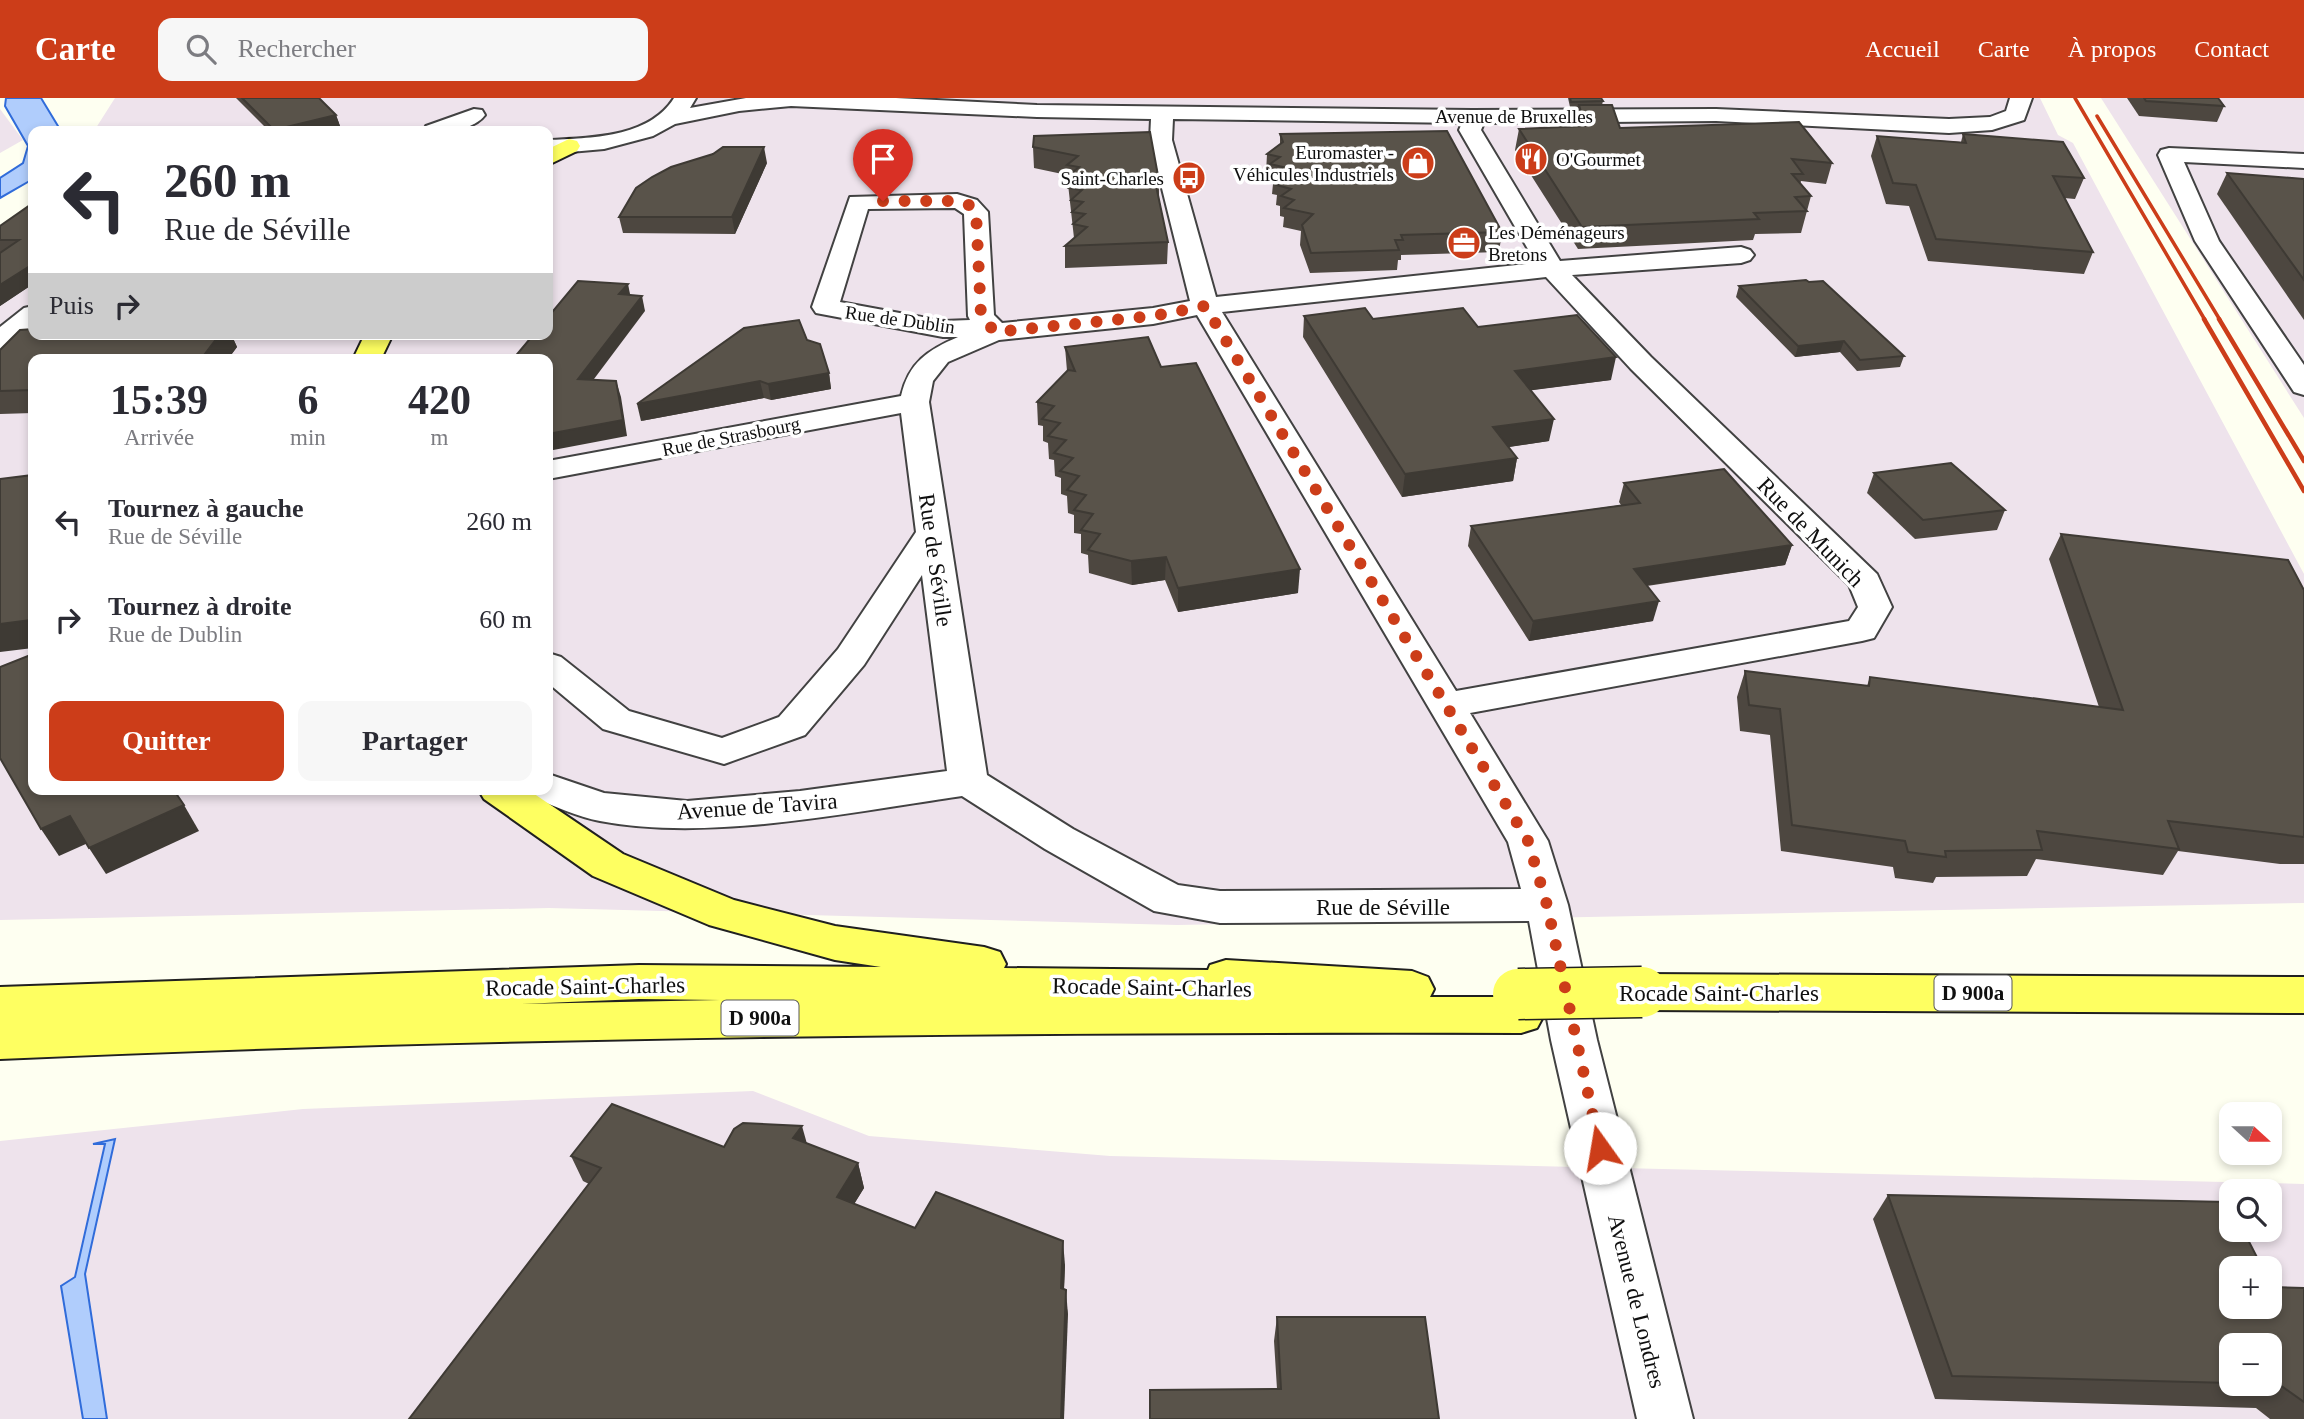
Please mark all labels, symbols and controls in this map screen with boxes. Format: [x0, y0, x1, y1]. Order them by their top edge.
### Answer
search box [158, 18, 648, 81]
icon: search [182, 30, 220, 68]
text: Carte [35, 31, 116, 67]
text: Rechercher [238, 34, 356, 63]
text: Accueil [1865, 36, 1940, 62]
text: Carte [1978, 36, 2030, 62]
text: À propos [2068, 36, 2156, 62]
text: Contact [2194, 36, 2269, 62]
street label: Avenue de Bruxelles [1435, 106, 1593, 127]
pin [853, 129, 913, 201]
icon: arrive [864, 140, 902, 178]
restaurant icon: O'Gourmet [1512, 140, 1550, 178]
place label: Euromaster - Véhicules Industriels [1233, 142, 1394, 185]
shop icon: Euromaster - Véhicules Industriels [1399, 144, 1437, 182]
place label: O'Gourmet [1556, 149, 1641, 170]
text: 260 m [164, 153, 291, 208]
icon: left [49, 154, 140, 245]
bus stop icon: Saint-Charles [1170, 159, 1208, 197]
place label: Saint-Charles [1061, 168, 1164, 189]
text: Rue de Séville [164, 211, 351, 247]
place label: Les Déménageurs Bretons [1488, 222, 1625, 265]
office icon: Les Déménageurs Bretons [1445, 224, 1483, 262]
icon: right [108, 287, 146, 325]
text: Puis [49, 291, 94, 320]
street label: Rue de Dublin [844, 301, 957, 338]
text: 15:39 [110, 377, 208, 423]
text: 6 [297, 377, 318, 423]
text: 420 [408, 377, 471, 423]
street label: Rue de Strasbourg [660, 413, 802, 460]
text: Arrivée [124, 425, 194, 450]
text: min [290, 425, 326, 450]
text: m [430, 425, 448, 450]
street label: Rue de Munich [1752, 473, 1869, 592]
street label: Rue de Séville [914, 492, 957, 628]
text: Tournez à gauche [108, 494, 304, 523]
icon: left [49, 503, 87, 541]
text: 260 m [466, 507, 532, 536]
text: Rue de Séville [108, 524, 242, 549]
text: Tournez à droite [108, 592, 291, 621]
icon: right [49, 601, 87, 639]
text: 60 m [479, 605, 532, 634]
text: Rue de Dublin [108, 622, 242, 647]
button: Quitter [49, 701, 284, 781]
button: Partager [298, 701, 532, 781]
street label: Avenue de Tavira [676, 788, 838, 825]
street label: Rue de Séville [1316, 895, 1450, 920]
street label: Rocade Saint-Charles [485, 972, 685, 1001]
street label: Rocade Saint-Charles [1052, 973, 1252, 1002]
road number: D 900a [1934, 976, 2011, 1010]
street label: Rocade Saint-Charles [1619, 981, 1819, 1006]
road number: D 900a [722, 1000, 798, 1035]
north arrow [2219, 1102, 2282, 1166]
map controls [2219, 1102, 2282, 1396]
position arrow [1563, 1111, 1637, 1185]
button: search [2219, 1179, 2282, 1242]
street label: Avenue de Londres [1603, 1212, 1670, 1391]
button: + [2219, 1256, 2282, 1319]
button: − [2219, 1333, 2282, 1396]

